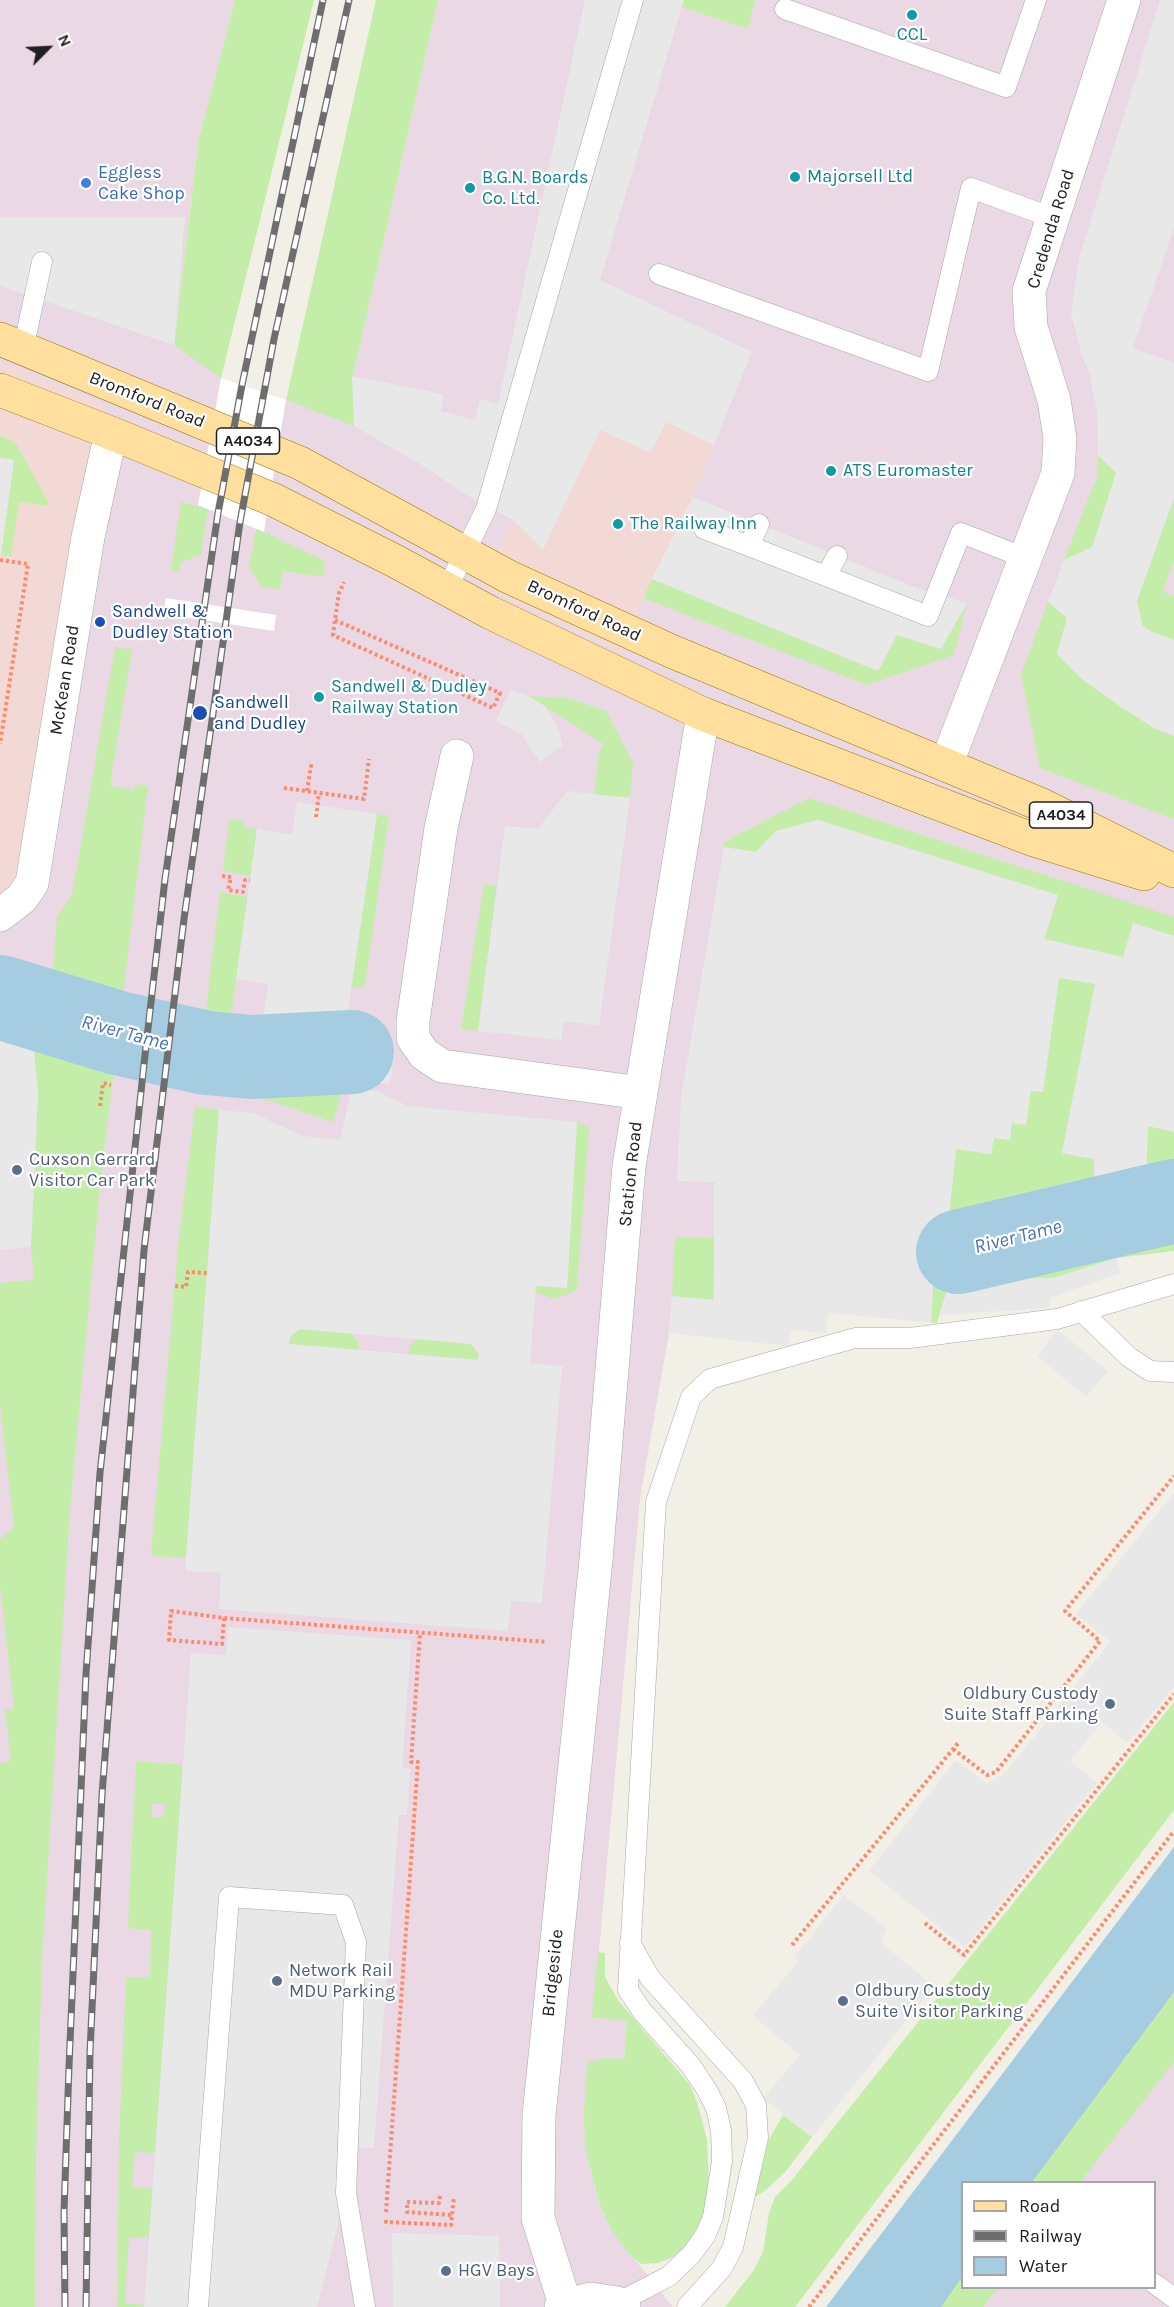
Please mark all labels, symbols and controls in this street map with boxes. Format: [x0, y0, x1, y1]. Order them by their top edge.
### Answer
marker: CCL [905, 8, 919, 22]
north arrow [18, 18, 78, 78]
place label: CCL [897, 24, 927, 46]
text: N [54, 31, 76, 50]
place label: Eggless Cake Shop [98, 162, 185, 204]
place label: Majorsell Ltd [807, 166, 913, 188]
place label: B.G.N. Boards Co. Ltd. [482, 167, 589, 210]
street label: Credenda Road [1023, 167, 1079, 291]
marker: Majorsell Ltd [788, 170, 802, 184]
marker: Eggless Cake Shop [79, 176, 93, 190]
marker: B.G.N. Boards Co. Ltd. [463, 181, 477, 195]
street label: Bromford Road [86, 367, 208, 433]
road number: A4034 [216, 428, 280, 454]
place label: ATS Euromaster [843, 460, 973, 482]
marker: ATS Euromaster [824, 464, 838, 478]
place label: The Railway Inn [630, 513, 757, 535]
marker: The Railway Inn [611, 517, 625, 531]
street label: Bromford Road [524, 575, 644, 647]
place label: Sandwell & Dudley Station [112, 601, 233, 644]
marker: Sandwell & Dudley Station [93, 615, 107, 629]
street label: McKean Road [46, 623, 84, 737]
place label: Sandwell & Dudley Railway Station [331, 676, 487, 718]
marker: Sandwell & Dudley Railway Station [312, 690, 326, 704]
place label: Sandwell and Dudley [214, 692, 306, 734]
marker: Sandwell and Dudley [191, 704, 209, 722]
road number: A4034 [1030, 802, 1092, 828]
water label: River Tame [79, 1010, 171, 1056]
street label: Station Road [615, 1120, 647, 1228]
place label: Cuxson Gerrard Visitor Car Park [29, 1149, 156, 1192]
marker: Cuxson Gerrard Visitor Car Park [10, 1163, 24, 1177]
water label: River Tame [972, 1215, 1064, 1259]
place label: Oldbury Custody Suite Staff Parking [943, 1683, 1098, 1726]
marker: Oldbury Custody Suite Staff Parking [1103, 1697, 1117, 1711]
street label: Bridgeside [538, 1928, 568, 2018]
place label: Network Rail MDU Parking [289, 1960, 395, 2002]
marker: Network Rail MDU Parking [270, 1974, 284, 1988]
place label: Oldbury Custody Suite Visitor Parking [855, 1980, 1023, 2022]
marker: Oldbury Custody Suite Visitor Parking [836, 1994, 850, 2008]
legend [961, 2181, 1156, 2289]
text: Road [1019, 2195, 1060, 2217]
text: Railway [1019, 2225, 1082, 2247]
text: Water [1019, 2255, 1067, 2277]
place label: HGV Bays [458, 2260, 535, 2282]
marker: HGV Bays [439, 2264, 453, 2278]

